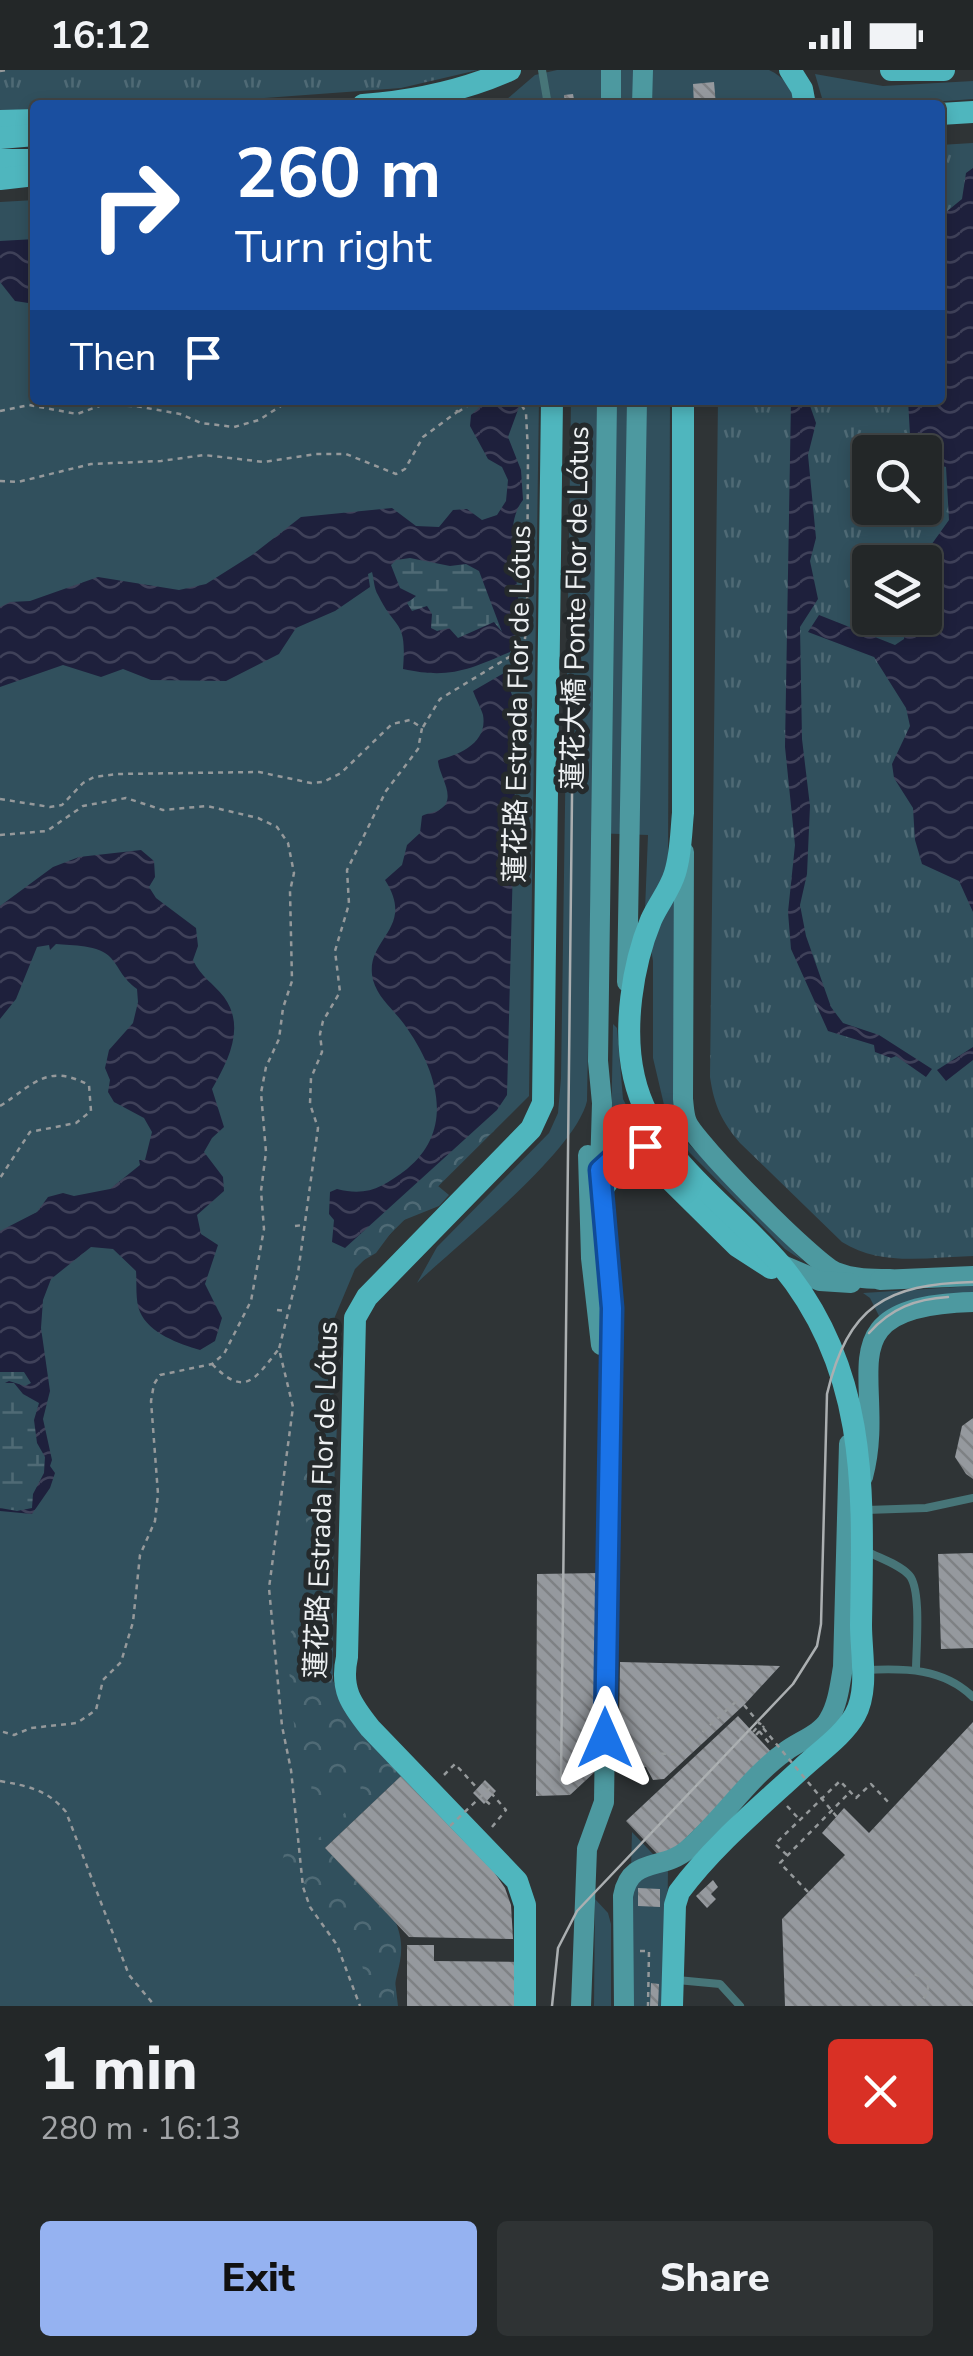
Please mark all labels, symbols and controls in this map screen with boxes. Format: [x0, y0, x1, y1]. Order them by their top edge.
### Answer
text: 16:12 [50, 10, 151, 61]
text: 260 m [235, 126, 441, 222]
icon: right [70, 140, 200, 270]
text: Turn right [235, 217, 432, 278]
icon: arrive [176, 330, 231, 385]
text: Then [70, 332, 156, 383]
street label: 蓮花大橋 Ponte Flor de Lótus [554, 426, 598, 790]
map controls [852, 435, 942, 635]
button: search [852, 435, 942, 525]
street label: 蓮花路 Estrada Flor de Lótus [496, 525, 540, 883]
button: layers [852, 545, 942, 635]
pin [603, 1104, 688, 1189]
icon: arrive [618, 1119, 673, 1174]
street label: 蓮花路 Estrada Flor de Lótus [297, 1321, 347, 1679]
position arrow [553, 1686, 657, 1790]
text: 1 min [40, 2028, 198, 2110]
button: close [828, 2039, 933, 2144]
text: 280 m · 16:13 [40, 2107, 241, 2150]
button: Exit [40, 2221, 477, 2336]
button: Share [497, 2221, 933, 2336]

